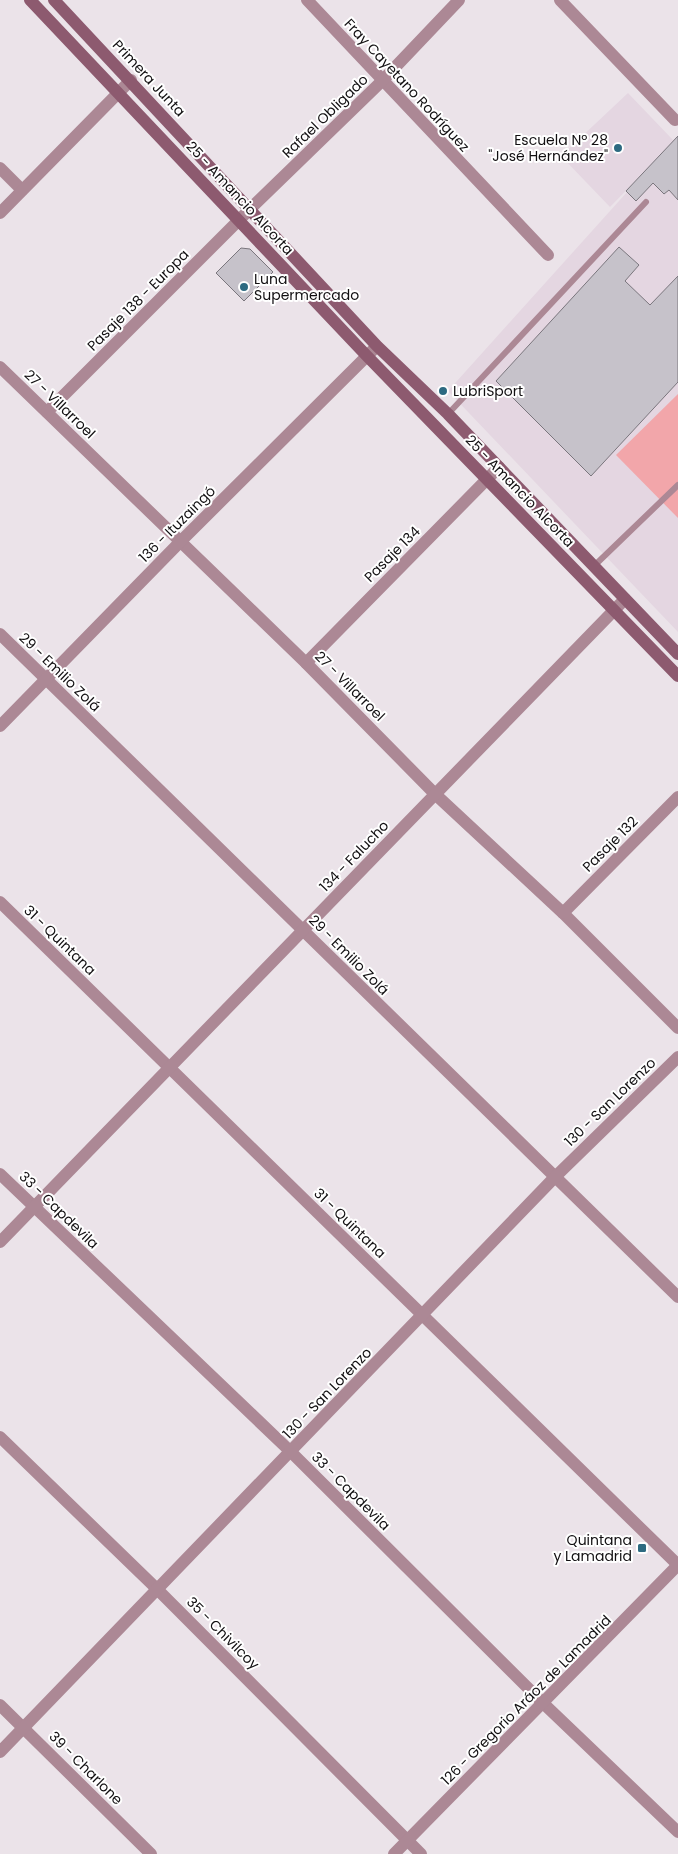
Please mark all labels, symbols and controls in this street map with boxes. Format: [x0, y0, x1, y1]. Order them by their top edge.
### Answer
street label: Fray Cayetano Rodríguez [340, 14, 474, 156]
street label: Primera Junta [108, 35, 190, 121]
street label: Rafael Obligado [278, 70, 372, 162]
place label: Escuela Nº 28 "José Hernández" [488, 130, 608, 166]
street label: 25 - Amancio Alcorta [182, 137, 298, 259]
marker: Escuela Nº 28 "José Hernández" [612, 142, 624, 154]
street label: Pasaje 138 - Europa [83, 245, 193, 355]
place label: Luna Supermercado [254, 269, 359, 305]
marker: Luna Supermercado [238, 281, 250, 293]
street label: 27 - Villarroel [20, 365, 100, 443]
place label: LubriSport [453, 381, 523, 401]
marker: LubriSport [437, 385, 449, 397]
street label: 25 - Amancio Alcorta [461, 430, 579, 552]
street label: 136 - Ituzaingó [134, 481, 220, 567]
street label: Pasaje 134 [360, 521, 425, 586]
street label: 29 - Emilio Zolá [15, 628, 105, 716]
street label: 27 - Villarroel [311, 647, 389, 725]
street label: Pasaje 132 [578, 812, 642, 876]
street label: 134 - Falucho [315, 816, 393, 896]
street label: 31 - Quintana [19, 900, 101, 980]
street label: 29 - Emilio Zolá [304, 910, 394, 1000]
street label: 130 - San Lorenzo [560, 1053, 660, 1151]
street label: 33 - Capdevila [15, 1167, 103, 1253]
street label: 31 - Quintana [309, 1183, 391, 1263]
street label: 130 - San Lorenzo [278, 1343, 376, 1443]
street label: 33 - Capdevila [307, 1447, 395, 1535]
place label: Quintana y Lamadrid [553, 1530, 632, 1566]
marker: Quintana y Lamadrid [636, 1542, 648, 1554]
street label: 35 - Chivilcoy [182, 1592, 264, 1674]
street label: 126 - Gregorio Aráoz de Lamadrid [436, 1610, 616, 1790]
street label: 39 - Charlone [45, 1727, 128, 1810]

